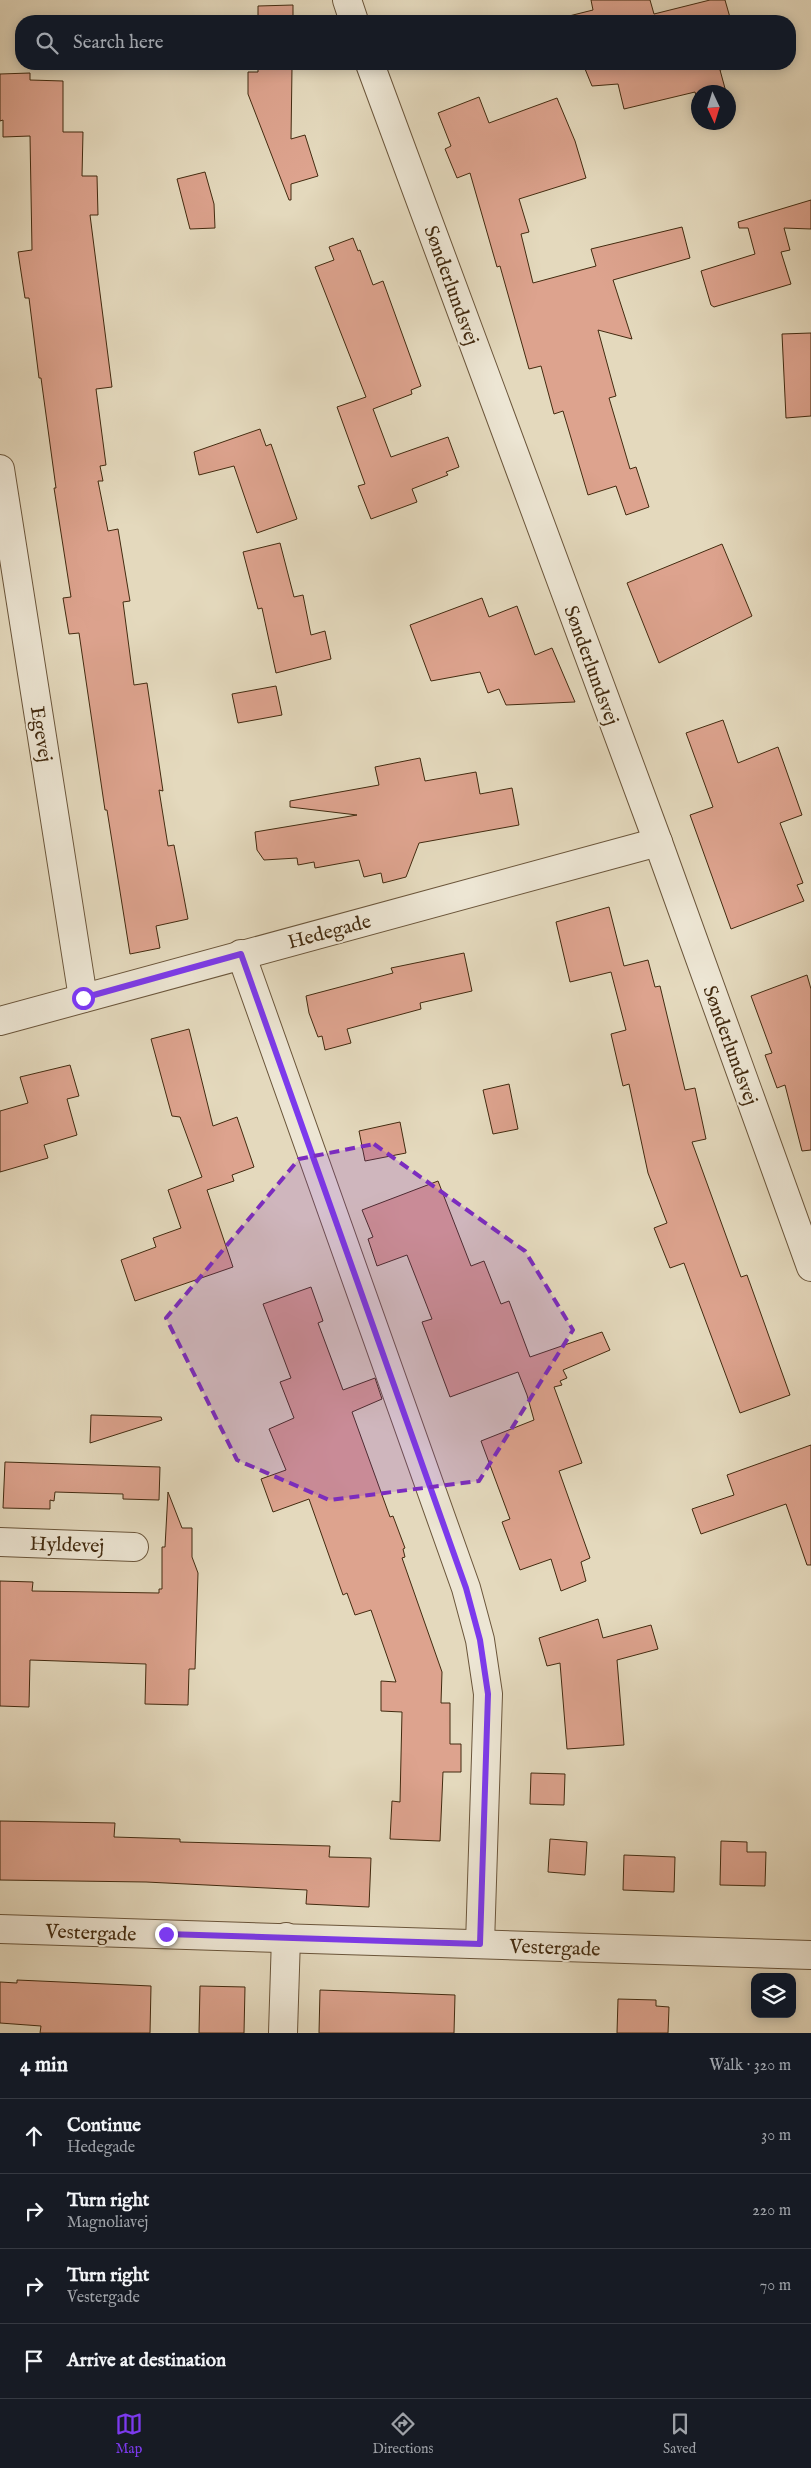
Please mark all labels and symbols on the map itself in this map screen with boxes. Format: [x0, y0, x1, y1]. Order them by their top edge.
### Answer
north arrow [691, 85, 736, 130]
street label: Sønderlundsvej [417, 222, 484, 349]
street label: Sønderlundsvej [557, 602, 624, 729]
street label: Egevej [24, 704, 57, 764]
street label: Hedegade [285, 909, 374, 956]
street label: Sønderlundsvej [696, 982, 763, 1109]
route start [72, 987, 95, 1010]
street label: Hyldevej [29, 1532, 105, 1559]
street label: Vestergade [44, 1919, 137, 1948]
route end [155, 1923, 178, 1946]
street label: Vestergade [508, 1934, 601, 1963]

